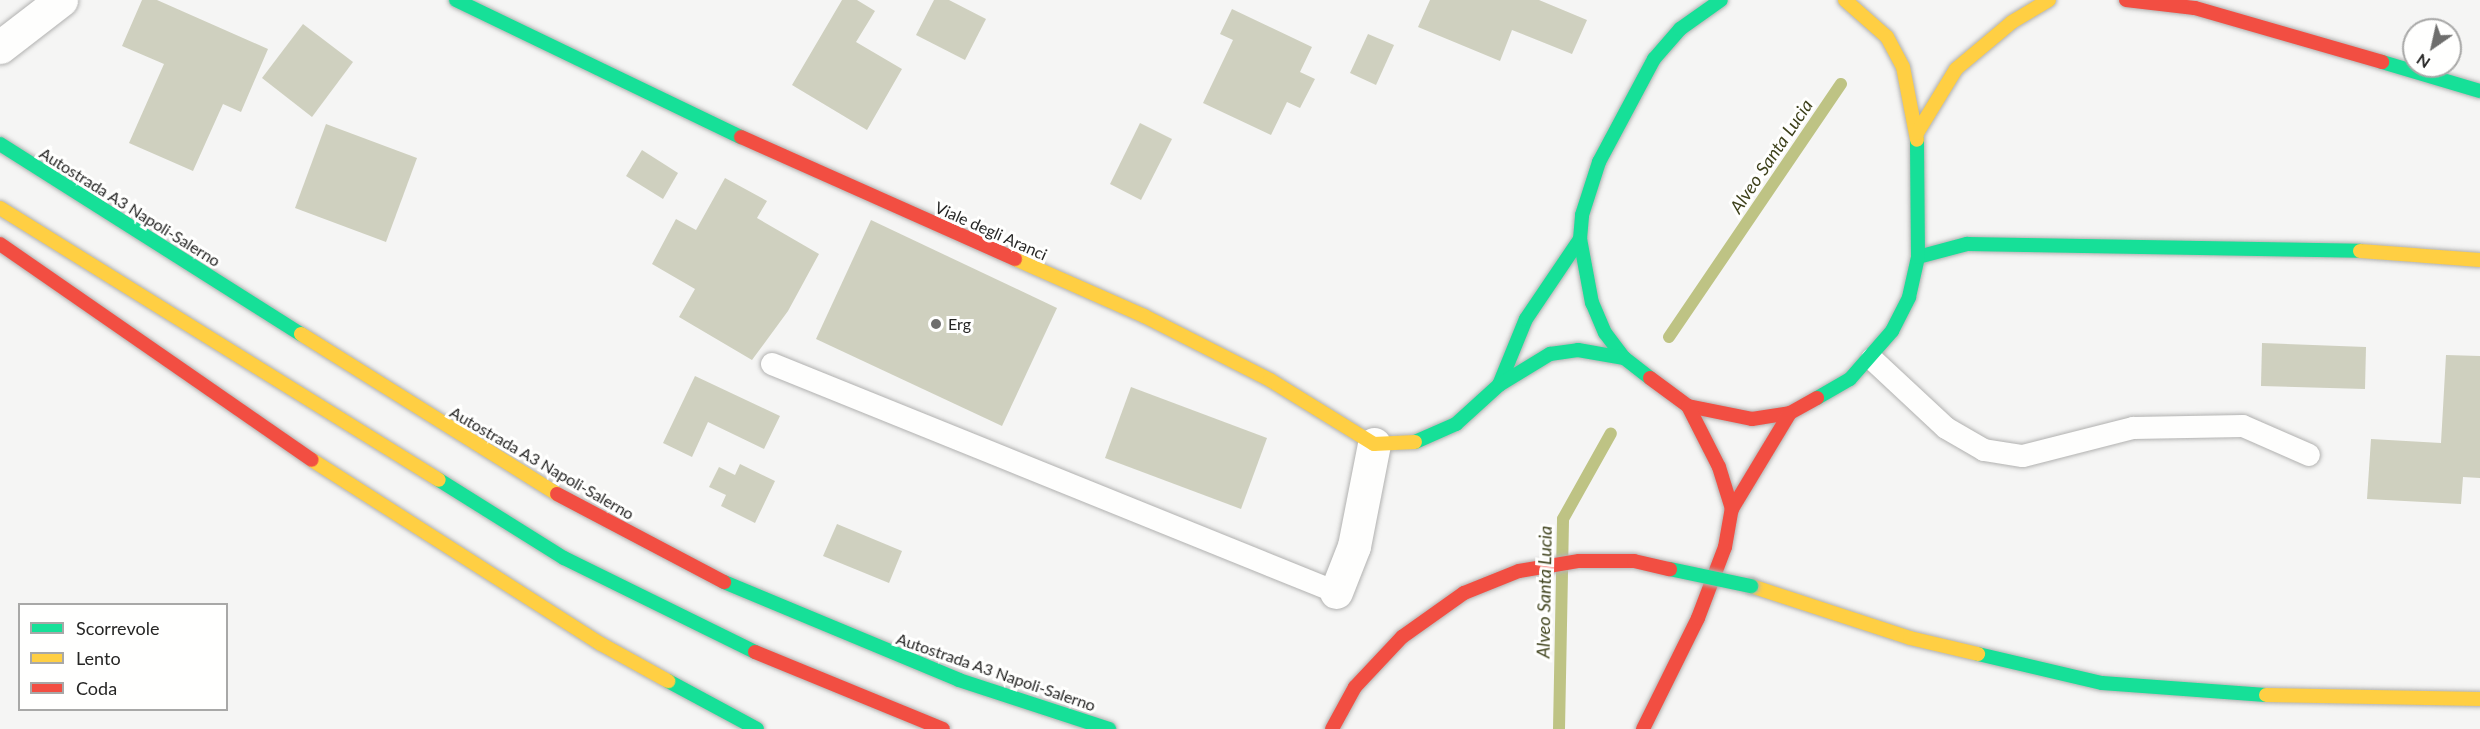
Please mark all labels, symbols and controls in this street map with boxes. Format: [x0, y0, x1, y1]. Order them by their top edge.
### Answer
north arrow [2402, 18, 2462, 78]
text: N [2412, 50, 2433, 73]
water label: Alveo Santa Lucia [1725, 95, 1817, 217]
street label: Autostrada A3 Napoli-Salerno [36, 143, 224, 271]
street label: Viale degli Aranci [932, 198, 1050, 264]
place label: Erg [948, 314, 971, 334]
marker: Erg [929, 317, 943, 331]
street label: Autostrada A3 Napoli-Salerno [446, 402, 638, 524]
water label: Alveo Santa Lucia [1532, 526, 1556, 658]
legend [18, 603, 228, 711]
text: Scorrevole [76, 617, 159, 639]
street label: Autostrada A3 Napoli-Salerno [894, 629, 1098, 715]
text: Lento [76, 647, 121, 669]
text: Coda [76, 677, 117, 699]

